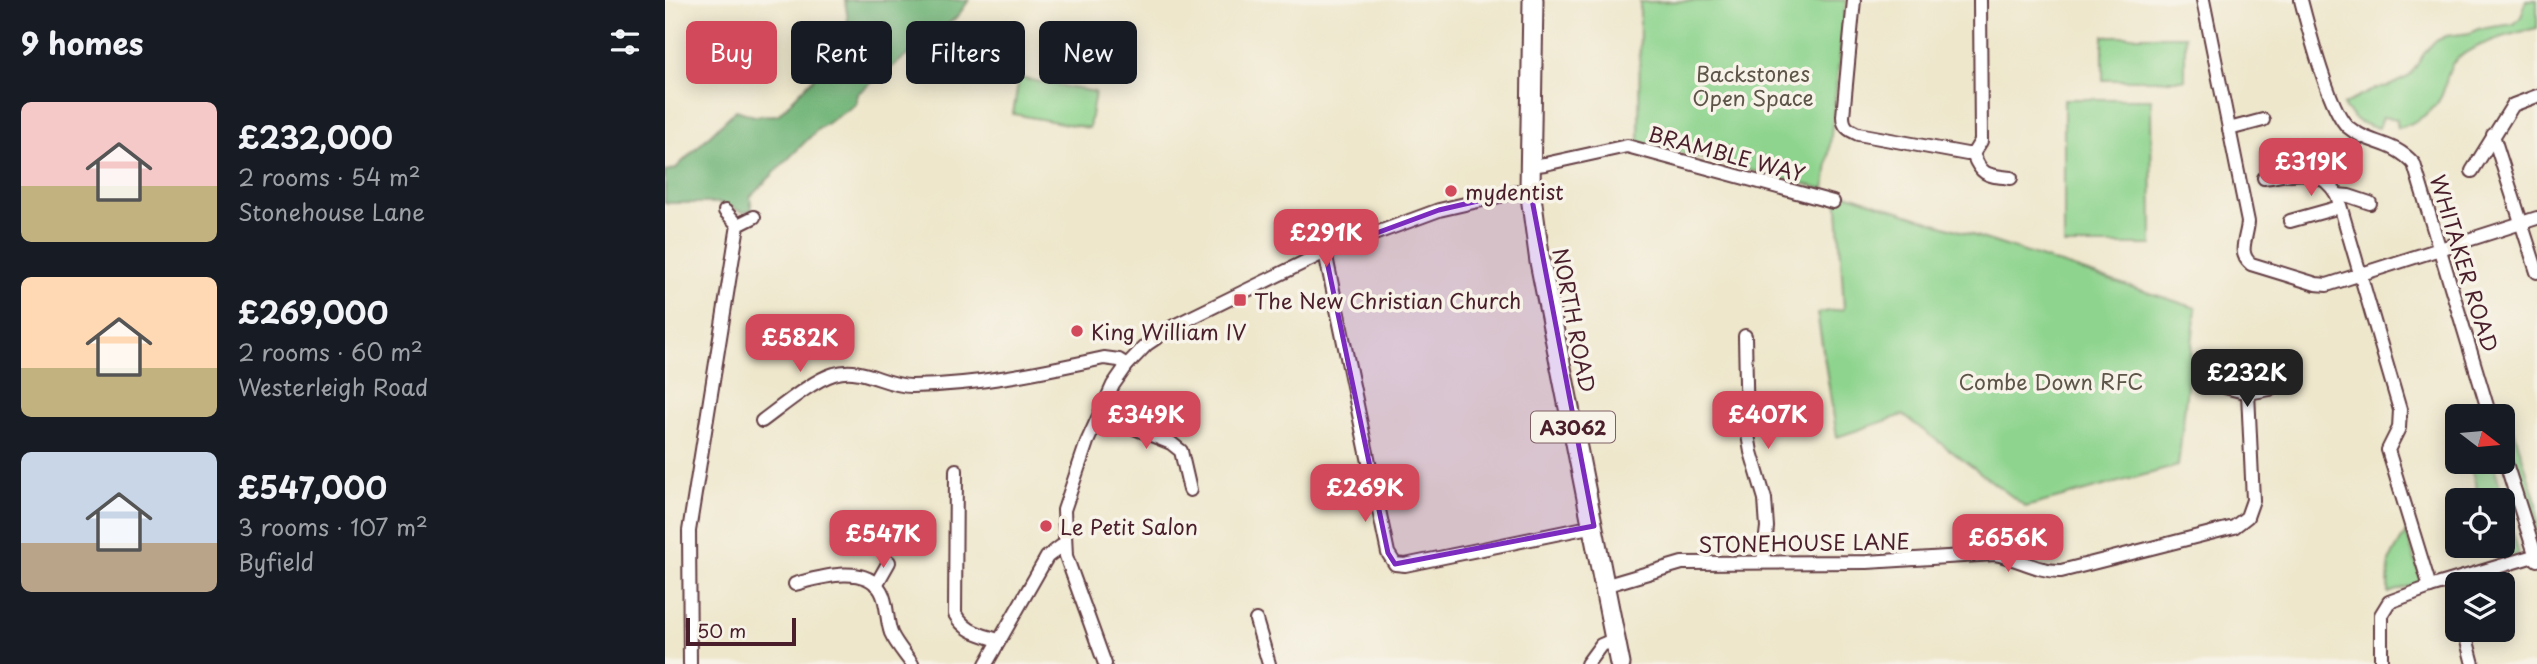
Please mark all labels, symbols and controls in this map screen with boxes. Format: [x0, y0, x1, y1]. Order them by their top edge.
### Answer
text: 9 homes [21, 20, 143, 65]
chip: Buy [686, 21, 777, 84]
chip: Rent [791, 21, 892, 84]
chip: Filters [906, 21, 1025, 84]
chip: New [1039, 21, 1137, 84]
icon: filters [606, 23, 644, 61]
park label: Backstones Open Space [1692, 57, 1814, 113]
text: £232,000 [238, 114, 393, 159]
street label: BRAMBLE WAY [1645, 117, 1809, 189]
icon: home [77, 130, 161, 214]
pin: £319K [2262, 138, 2360, 198]
text: £319K [2275, 143, 2347, 178]
text: 2 rooms · 54 m² [238, 159, 421, 194]
street label: WHITAKER ROAD [2423, 170, 2507, 356]
place label: mydentist [1465, 175, 1564, 207]
marker: mydentist [1443, 183, 1459, 199]
text: Stonehouse Lane [238, 194, 425, 229]
pin: £291K [1277, 210, 1375, 269]
text: £291K [1290, 214, 1362, 249]
street label: NORTH ROAD [1545, 245, 1605, 395]
place label: The New Christian Church [1254, 284, 1521, 316]
text: £269,000 [238, 289, 388, 334]
marker: The New Christian Church [1232, 292, 1248, 308]
icon: home [77, 305, 161, 389]
pin: £582K [751, 314, 849, 374]
place label: King William IV [1091, 315, 1247, 347]
text: £582K [761, 319, 839, 354]
marker: King William IV [1069, 323, 1085, 339]
text: 2 rooms · 60 m² [238, 334, 423, 369]
pin: £232K [2198, 350, 2296, 409]
text: £232K [2207, 354, 2287, 389]
park label: Combe Down RFC [1959, 365, 2143, 397]
text: Westerleigh Road [238, 369, 428, 404]
pin: £349K [1097, 392, 1195, 451]
pin: £407K [1719, 392, 1817, 451]
text: £349K [1107, 396, 1185, 431]
text: £407K [1728, 396, 1808, 431]
north arrow [2445, 404, 2515, 474]
map controls [2445, 404, 2515, 642]
road number: A3062 [1531, 412, 1615, 442]
text: £547,000 [238, 464, 387, 509]
pin: £269K [1316, 464, 1414, 524]
text: £269K [1326, 469, 1404, 504]
icon: home [77, 480, 161, 564]
button: locate [2445, 488, 2515, 558]
text: 3 rooms · 107 m² [238, 509, 428, 544]
pin: £547K [834, 510, 932, 570]
place label: Le Petit Salon [1060, 510, 1198, 542]
pin: £656K [1959, 514, 2057, 574]
text: £547K [845, 515, 921, 550]
marker: Le Petit Salon [1038, 518, 1054, 534]
text: £656K [1968, 519, 2048, 554]
street label: STONEHOUSE LANE [1698, 524, 1910, 560]
text: Byfield [238, 544, 314, 579]
button: layers [2445, 572, 2515, 642]
scale bar [686, 615, 796, 647]
text: 50 m [697, 616, 746, 644]

